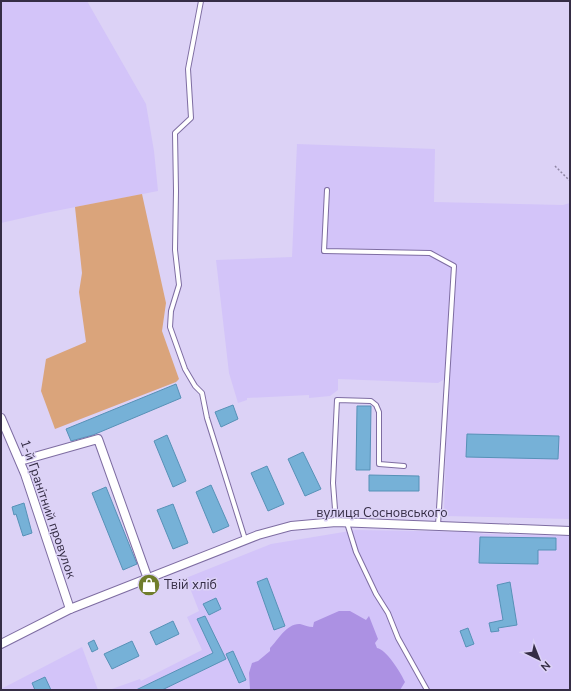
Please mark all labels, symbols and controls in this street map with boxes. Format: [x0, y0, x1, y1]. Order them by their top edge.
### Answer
street label: 1-й Гранітний провулок [16, 437, 80, 581]
street label: вулиця Сосновського [316, 504, 448, 522]
shop icon: Твій хліб [136, 572, 162, 598]
place label: Твій хліб [164, 576, 217, 594]
north arrow [519, 639, 559, 679]
text: N [537, 658, 554, 674]

